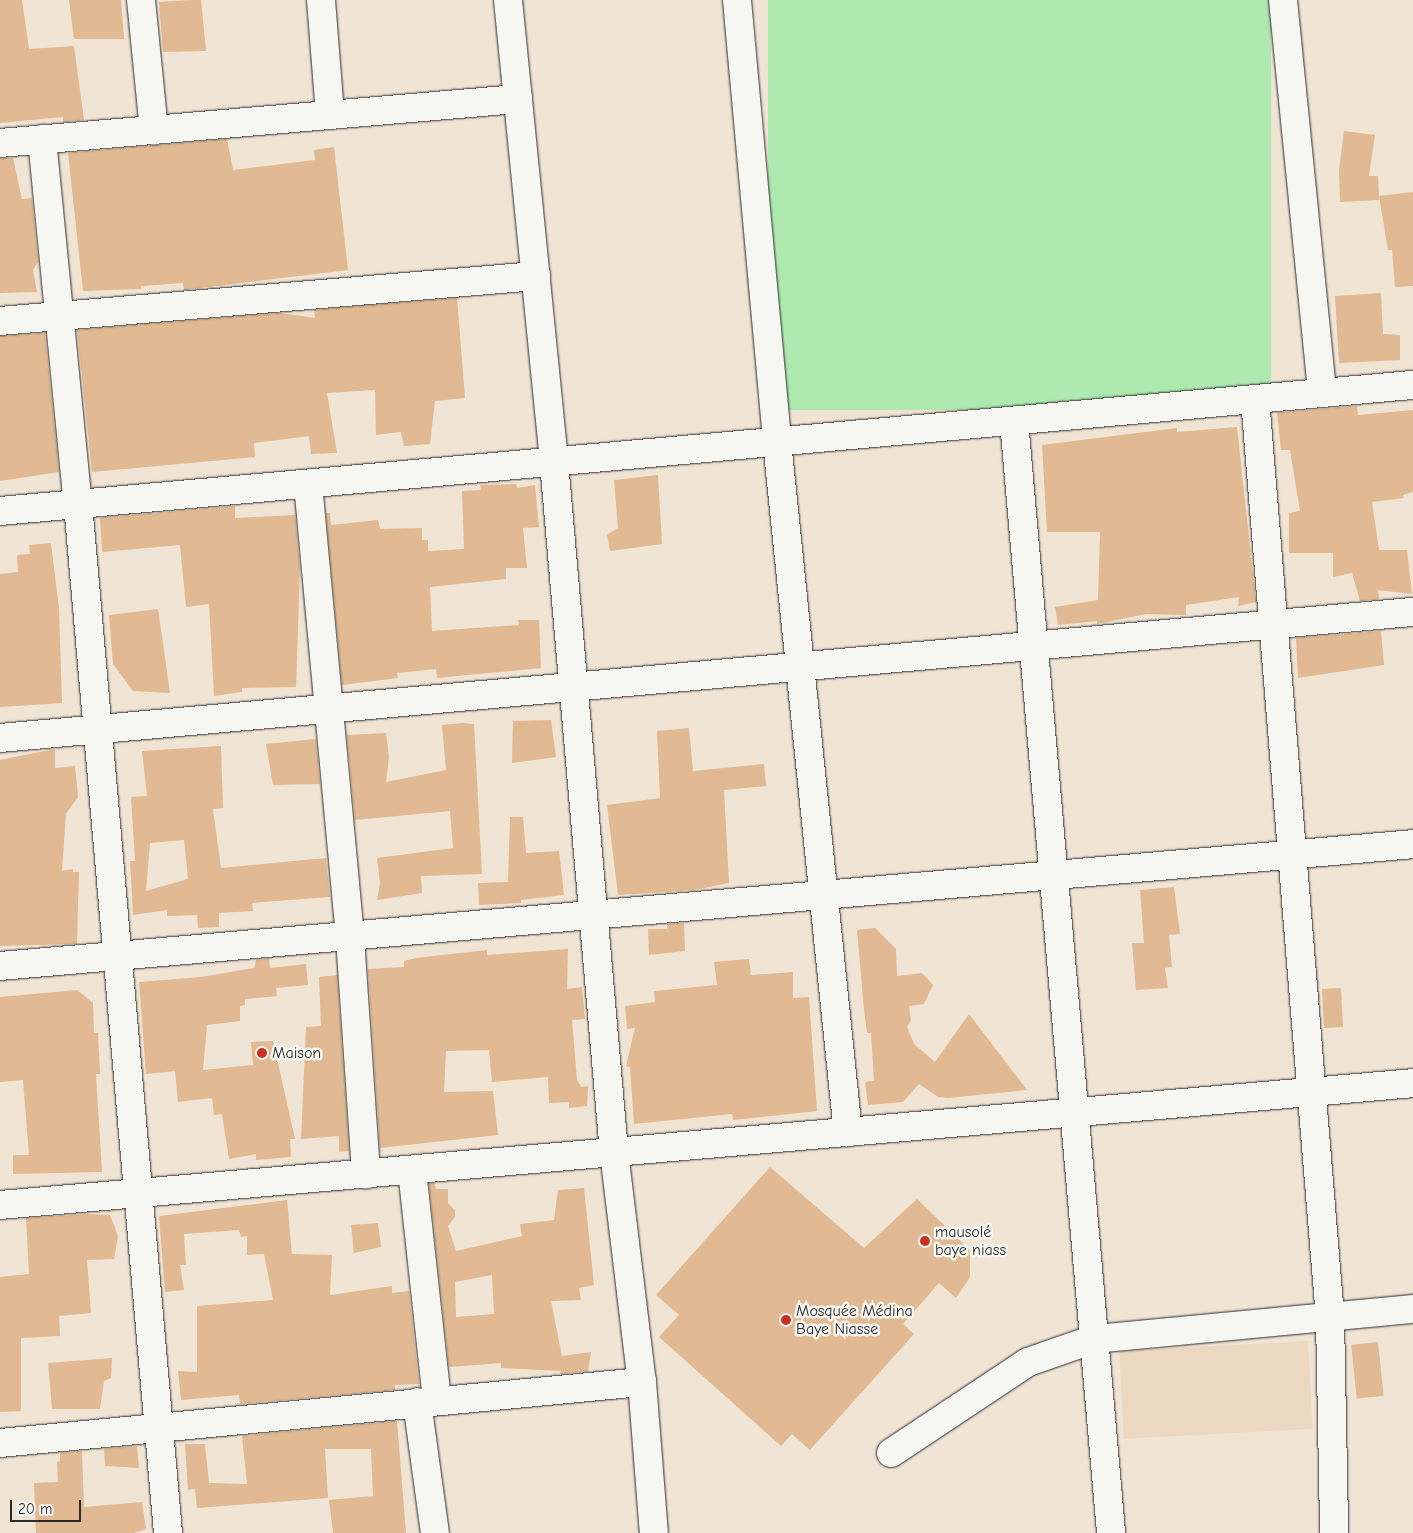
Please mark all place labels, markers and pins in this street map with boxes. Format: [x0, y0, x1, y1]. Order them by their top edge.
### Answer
place label: Maison [272, 1043, 321, 1063]
marker: Maison [256, 1047, 268, 1059]
place label: mausolé baye niass [935, 1222, 1006, 1260]
marker: mausolé baye niass [919, 1235, 931, 1247]
place label: Mosquée Médina Baye Niasse [796, 1301, 913, 1339]
marker: Mosquée Médina Baye Niasse [780, 1314, 792, 1326]

